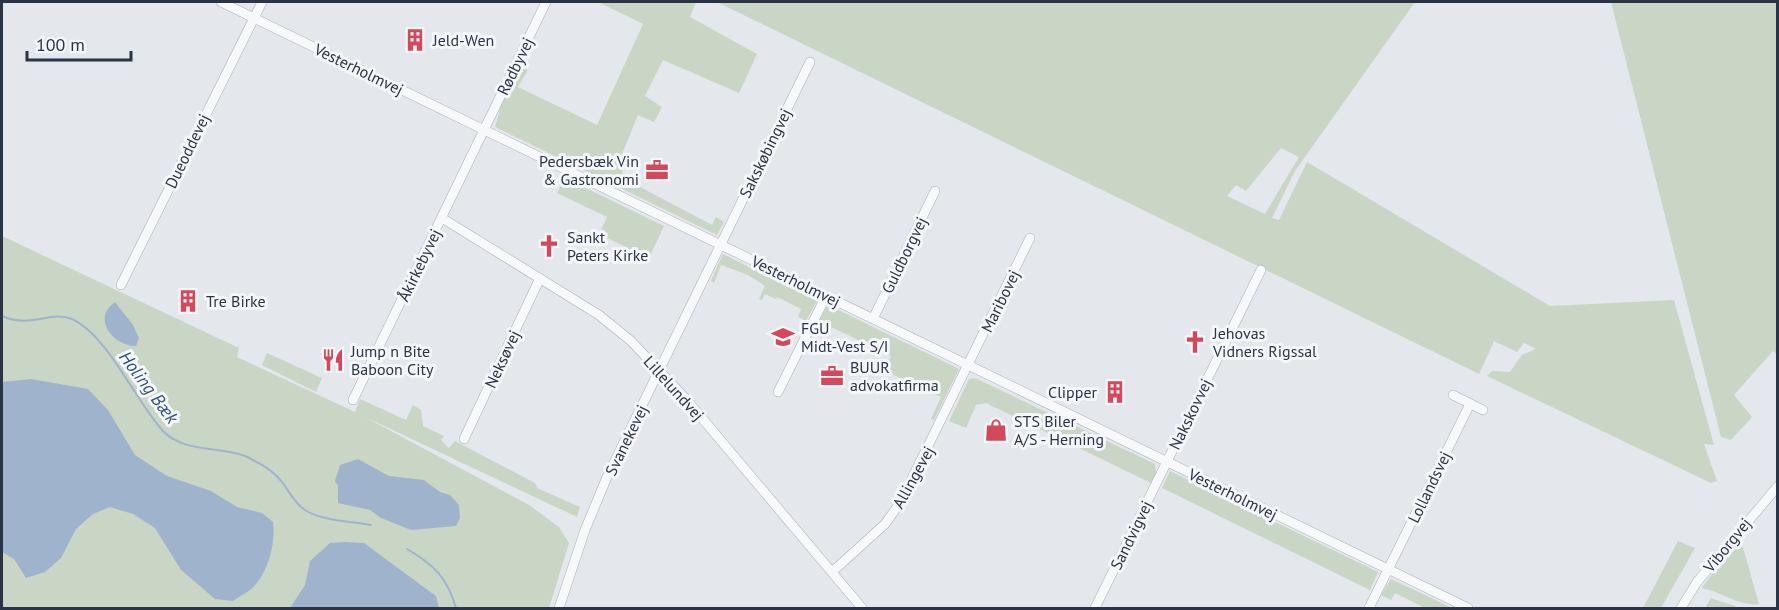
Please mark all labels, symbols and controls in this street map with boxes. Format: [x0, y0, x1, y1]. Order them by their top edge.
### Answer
scale bar [27, 24, 130, 62]
building icon: Jeld-Wen [402, 27, 428, 53]
place label: Jeld-Wen [432, 30, 494, 50]
text: 100 m [36, 33, 85, 56]
street label: Rødbyvej [492, 34, 538, 98]
street label: Vesterholmvej [310, 38, 407, 99]
street label: Sakskøbingvej [735, 105, 795, 201]
street label: Dueoddevej [160, 110, 214, 192]
place label: Pedersbæk Vin & Gastronomi [539, 151, 639, 189]
office icon: Pedersbæk Vin & Gastronomi [644, 157, 670, 183]
street label: Guldborgvej [877, 213, 931, 297]
street label: Åkirkebyvej [393, 225, 445, 305]
place label: Sankt Peters Kirke [567, 227, 648, 265]
church icon: Sankt Peters Kirke [536, 233, 562, 259]
street label: Vesterholmvej [747, 250, 844, 311]
street label: Maribovej [976, 266, 1024, 336]
building icon: Tre Birke [175, 288, 201, 314]
place label: Tre Birke [206, 291, 266, 311]
place label: FGU Midt-Vest S/I [801, 318, 888, 356]
place label: Jehovas Vidners Rigssal [1212, 323, 1317, 361]
school or university icon: FGU Midt-Vest S/I [770, 324, 796, 350]
street label: Neksøvej [480, 327, 524, 391]
church icon: Jehovas Vidners Rigssal [1182, 329, 1208, 355]
place label: Jump n Bite Baboon City [350, 341, 434, 379]
water label: Holing Bæk [114, 346, 184, 429]
restaurant icon: Jump n Bite Baboon City [320, 347, 346, 373]
street label: Lillelundvej [640, 351, 708, 425]
place label: BUUR advokatfirma [850, 357, 939, 395]
office icon: BUUR advokatfirma [819, 363, 845, 389]
street label: Nakskovvej [1164, 375, 1216, 453]
building icon: Clipper [1102, 379, 1128, 405]
place label: Clipper [1048, 382, 1098, 402]
street label: Svanekevej [600, 401, 652, 479]
place label: STS Biler A/S - Herning [1014, 411, 1104, 449]
shop icon: STS Biler A/S - Herning [983, 417, 1009, 443]
street label: Allingevej [888, 442, 938, 512]
street label: Lollandsvej [1403, 448, 1455, 526]
street label: Vesterholmvej [1184, 463, 1281, 524]
street label: Sandvigvej [1106, 497, 1156, 573]
street label: Viborgvej [1698, 514, 1755, 577]

